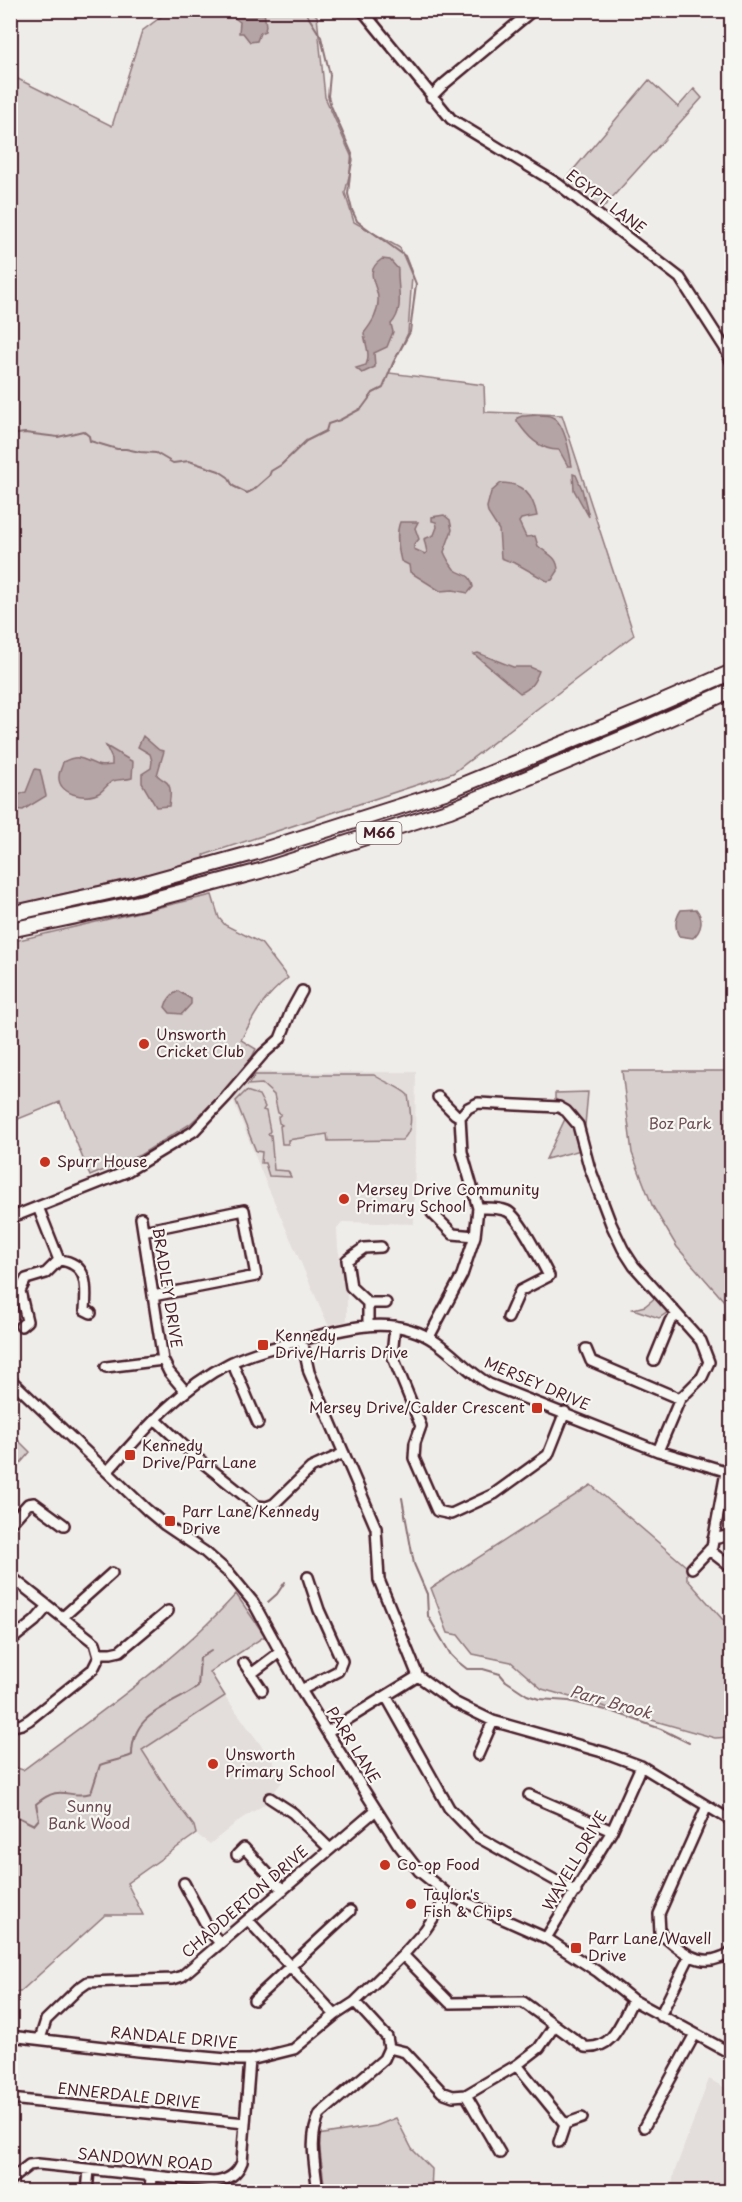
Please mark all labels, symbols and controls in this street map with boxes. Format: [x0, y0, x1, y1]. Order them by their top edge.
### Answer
street label: EGYPT LANE [562, 163, 652, 239]
road number: M66 [356, 822, 401, 844]
place label: Unsworth Cricket Club [156, 1022, 244, 1062]
marker: Unsworth Cricket Club [137, 1037, 151, 1051]
park label: Boz Park [648, 1111, 712, 1134]
place label: Spurr House [57, 1149, 147, 1172]
marker: Spurr House [38, 1155, 52, 1169]
place label: Mersey Drive Community Primary School [356, 1177, 540, 1217]
marker: Mersey Drive Community Primary School [337, 1192, 351, 1206]
street label: BRADLEY DRIVE [148, 1226, 189, 1350]
place label: Kennedy Drive/Harris Drive [275, 1323, 408, 1363]
marker: Kennedy Drive/Harris Drive [256, 1338, 270, 1352]
street label: MERSEY DRIVE [481, 1350, 594, 1415]
place label: Mersey Drive/Calder Crescent [309, 1395, 525, 1418]
marker: Mersey Drive/Calder Crescent [530, 1401, 544, 1415]
place label: Kennedy Drive/Parr Lane [142, 1433, 257, 1473]
marker: Kennedy Drive/Parr Lane [123, 1448, 137, 1462]
place label: Parr Lane/Kennedy Drive [182, 1499, 320, 1539]
marker: Parr Lane/Kennedy Drive [163, 1514, 177, 1528]
water label: Parr Brook [568, 1678, 656, 1724]
street label: PARR LANE [322, 1701, 387, 1787]
place label: Unsworth Primary School [225, 1742, 335, 1782]
marker: Unsworth Primary School [206, 1757, 220, 1771]
park label: Sunny Bank Wood [48, 1794, 130, 1834]
street label: WAVELL DRIVE [536, 1806, 612, 1914]
street label: CHADDERTON DRIVE [176, 1839, 312, 1962]
place label: Co-op Food [397, 1852, 480, 1875]
marker: Co-op Food [378, 1858, 392, 1872]
place label: Taylor's Fish & Chips [423, 1882, 512, 1922]
marker: Taylor's Fish & Chips [404, 1897, 418, 1911]
place label: Parr Lane/Wavell Drive [588, 1926, 711, 1966]
marker: Parr Lane/Wavell Drive [569, 1941, 583, 1955]
street label: RANDALE DRIVE [110, 2019, 239, 2054]
street label: ENNERDALE DRIVE [57, 2076, 202, 2113]
street label: SANDOWN ROAD [76, 2141, 214, 2176]

